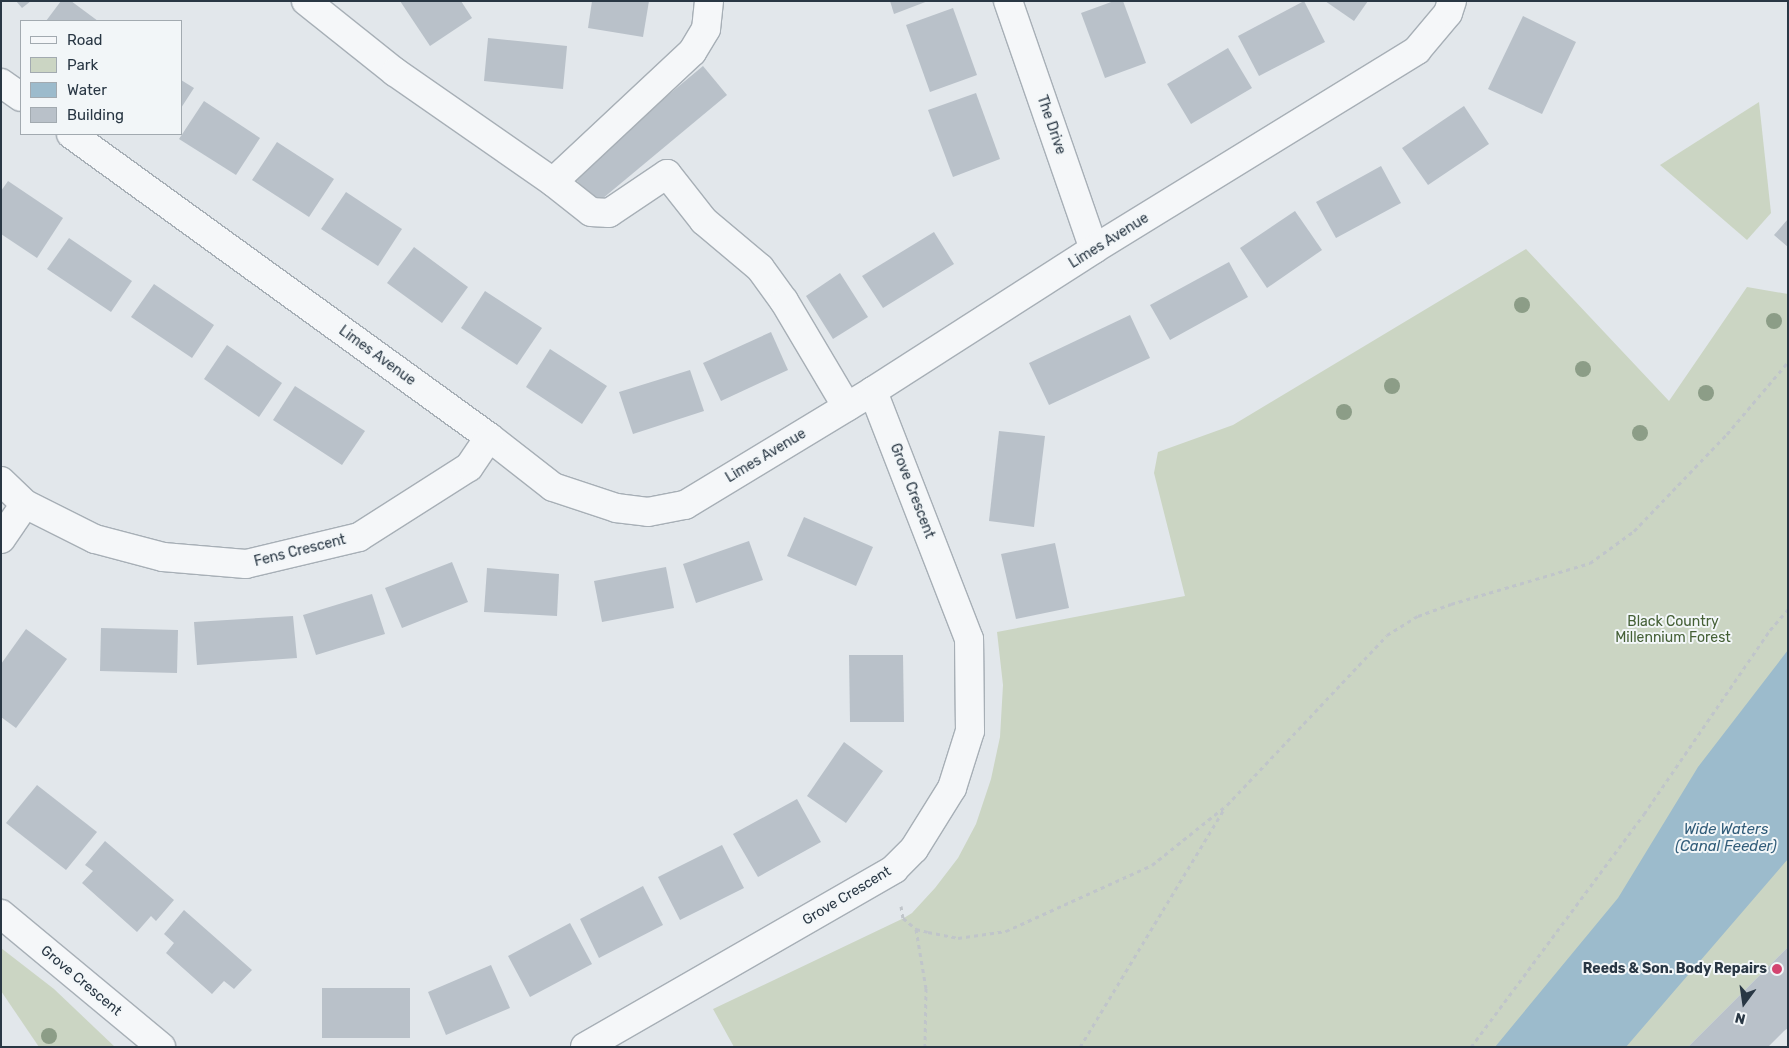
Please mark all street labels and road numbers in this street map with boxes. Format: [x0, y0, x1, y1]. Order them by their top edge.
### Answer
street label: The Drive [1033, 93, 1069, 157]
street label: Limes Avenue [1066, 210, 1152, 272]
street label: Limes Avenue [335, 322, 419, 390]
street label: Limes Avenue [723, 425, 809, 487]
street label: Grove Crescent [886, 441, 938, 541]
street label: Fens Crescent [252, 532, 348, 570]
street label: Grove Crescent [800, 863, 894, 929]
street label: Grove Crescent [37, 942, 125, 1020]

